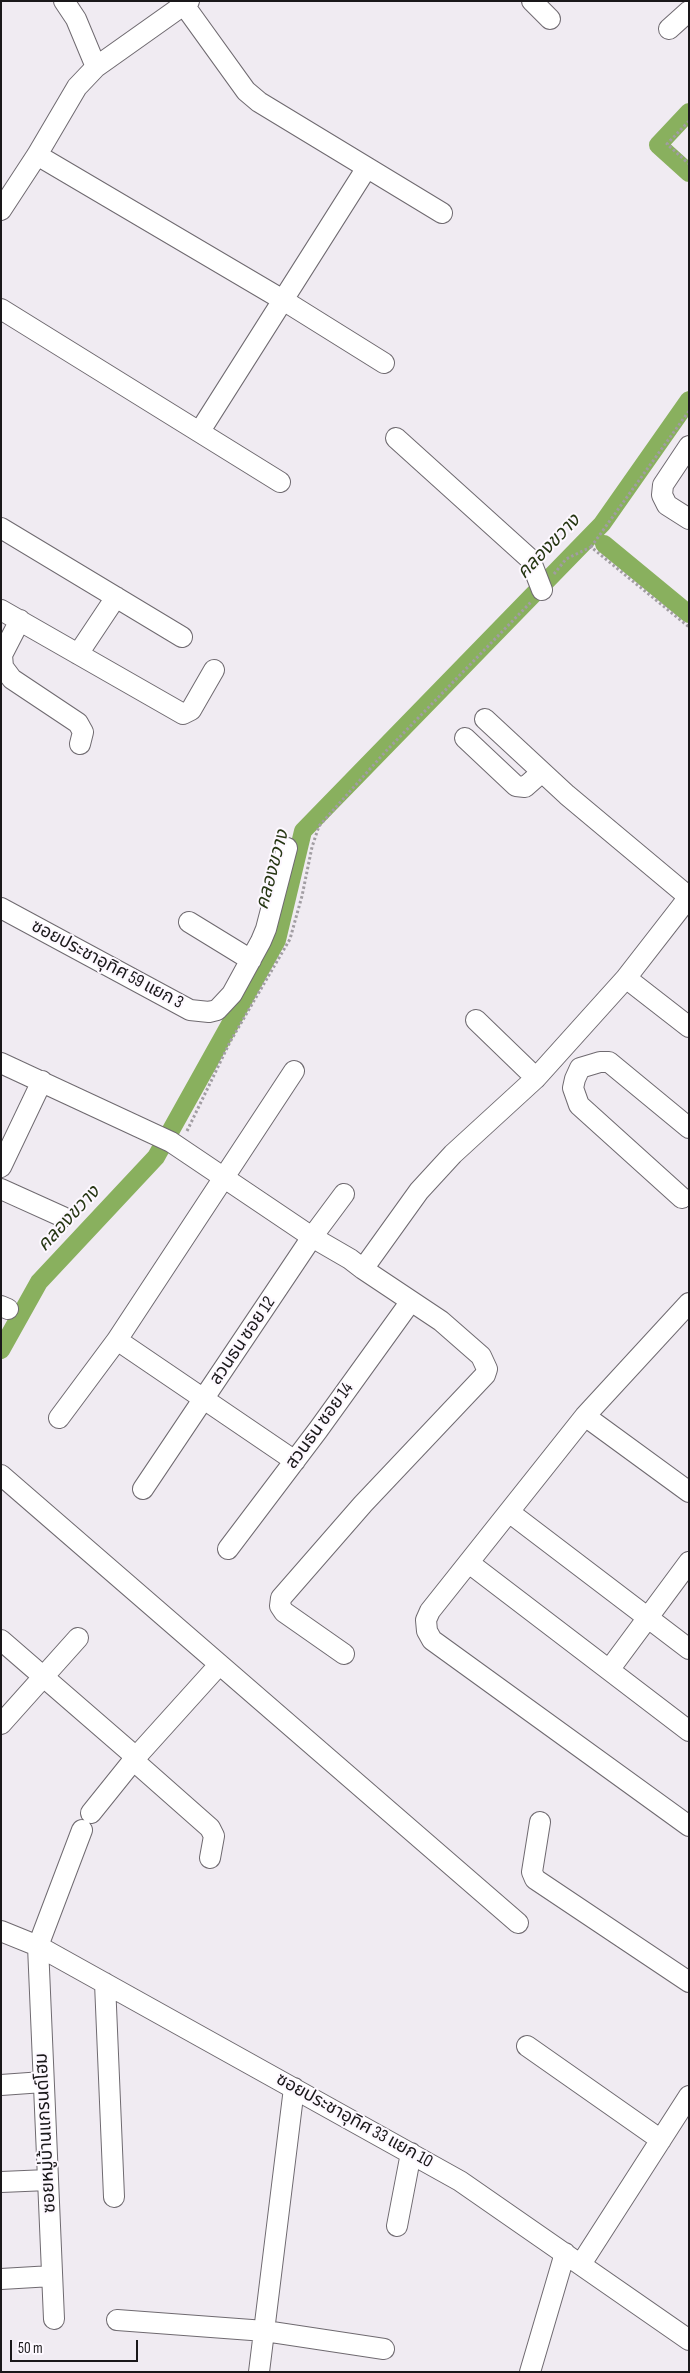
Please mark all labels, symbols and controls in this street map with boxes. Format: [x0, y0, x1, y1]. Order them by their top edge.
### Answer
water label: คลองขวาง [513, 510, 585, 584]
water label: คลองขวาง [251, 828, 295, 912]
street label: ซอยประชาอุทิศ 59 แยก 3 [27, 916, 187, 1014]
water label: คลองขวาง [33, 1182, 105, 1256]
street label: สวนธน ซอย 12 [206, 1293, 280, 1389]
street label: สวนธน ซอย 14 [281, 1379, 359, 1473]
street label: ซอยหมู่บ้านแกรนด์โฮม [31, 2052, 61, 2214]
street label: ซอยประชาอุทิศ 33 แยก 10 [272, 2069, 436, 2173]
scale bar [12, 2330, 140, 2362]
text: 50 m [18, 2339, 43, 2358]

